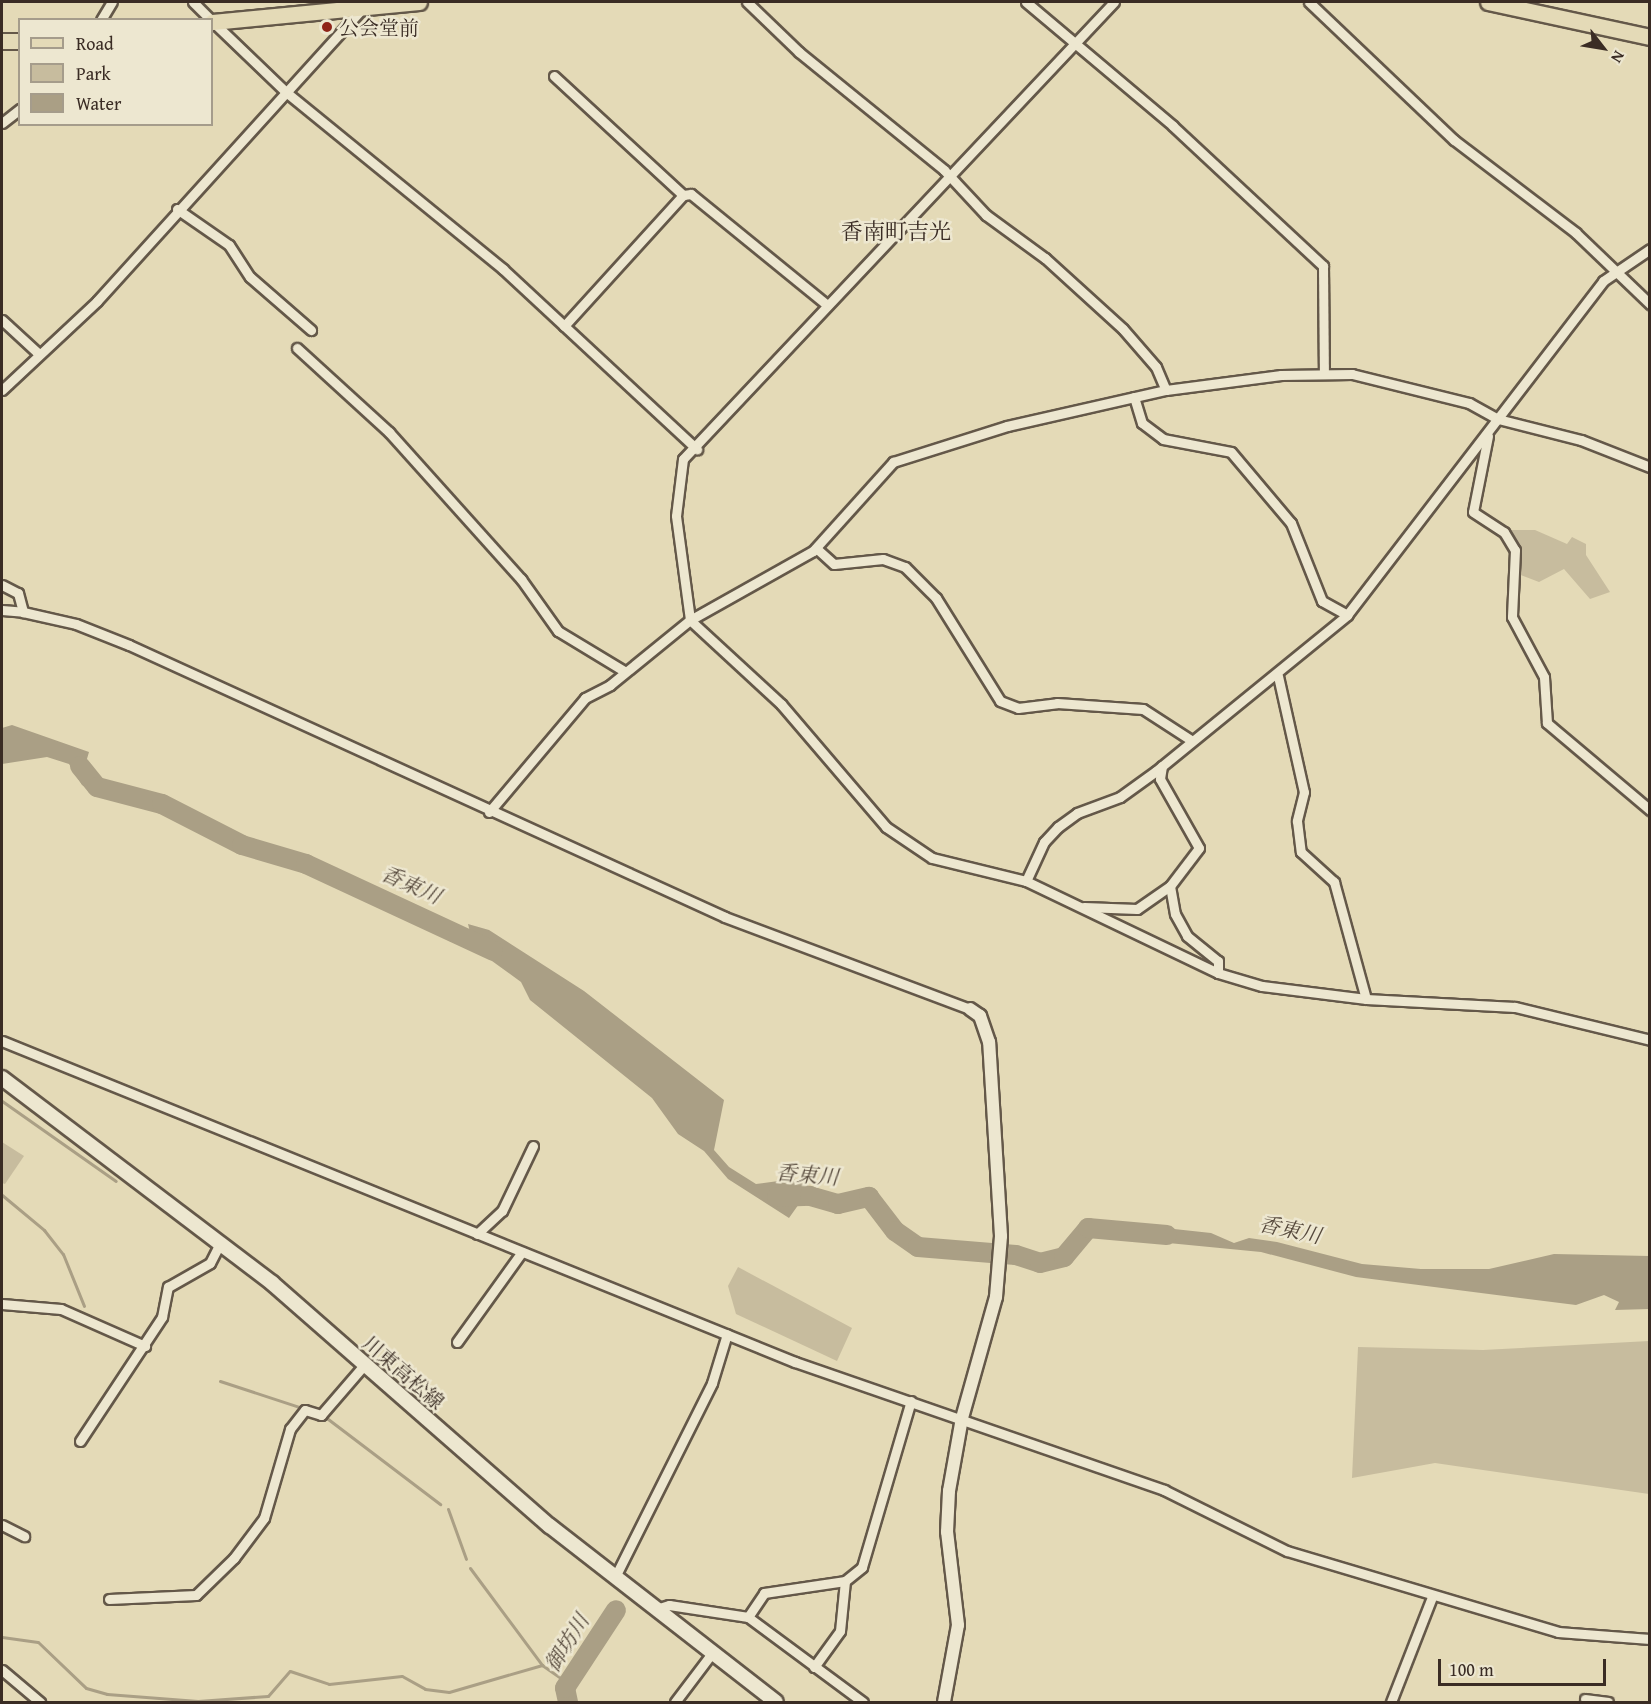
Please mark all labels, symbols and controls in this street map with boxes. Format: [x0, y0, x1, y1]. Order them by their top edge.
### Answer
place label: 公会堂前 [339, 15, 419, 39]
legend [18, 18, 213, 126]
north arrow [1573, 18, 1633, 78]
marker: 公会堂前 [320, 20, 334, 34]
text: Road [76, 30, 114, 57]
text: N [1605, 46, 1631, 68]
text: Park [76, 60, 111, 87]
text: Water [76, 90, 121, 117]
district label: 香南町吉光 [841, 219, 951, 245]
water label: 香東川 [377, 861, 445, 909]
water label: 香東川 [775, 1160, 839, 1190]
water label: 香東川 [1257, 1211, 1323, 1249]
street label: 川東高松線 [358, 1330, 450, 1414]
water label: 御坊川 [540, 1610, 594, 1676]
scale bar [1441, 1647, 1609, 1685]
text: 100 m [1449, 1656, 1494, 1683]

